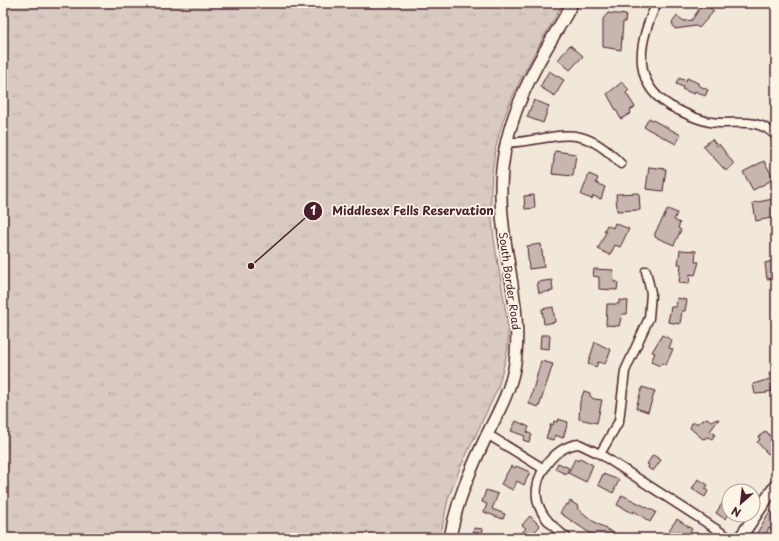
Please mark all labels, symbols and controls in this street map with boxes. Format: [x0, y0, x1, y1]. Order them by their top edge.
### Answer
callout: Middlesex Fells Reservation [303, 199, 502, 223]
text: 1 [310, 201, 316, 219]
text: Middlesex Fells Reservation [332, 201, 494, 219]
street label: South Border Road [495, 231, 525, 331]
north arrow [721, 483, 761, 523]
text: N [728, 503, 744, 522]

